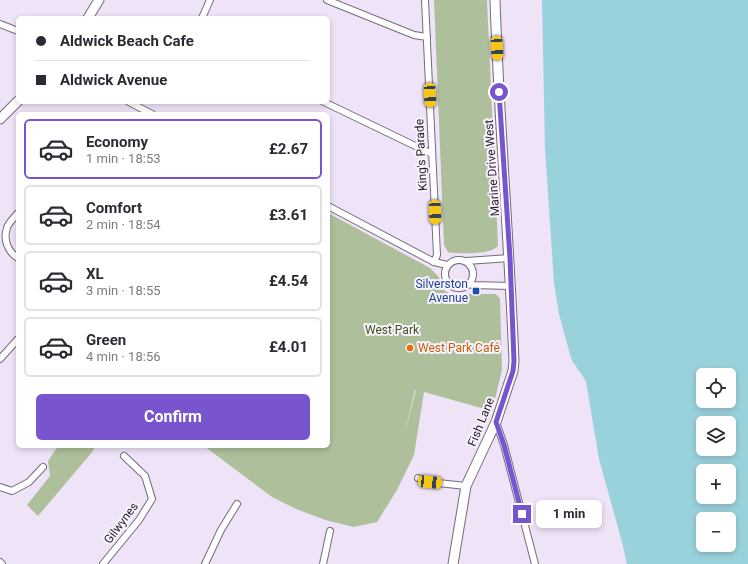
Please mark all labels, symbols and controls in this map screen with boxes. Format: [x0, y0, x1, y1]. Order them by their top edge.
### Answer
text: Aldwick Beach Cafe [60, 32, 194, 50]
car [490, 36, 504, 60]
text: Aldwick Avenue [60, 71, 167, 89]
car [423, 83, 437, 107]
route start [490, 83, 508, 101]
street label: King's Parade [412, 119, 430, 191]
street label: Marine Drive West [482, 119, 502, 217]
icon: car [38, 131, 74, 167]
text: Economy [86, 133, 148, 151]
text: £2.67 [269, 140, 308, 158]
text: 1 min · 18:53 [86, 151, 161, 166]
icon: car [38, 197, 74, 233]
text: Comfort [86, 199, 142, 217]
car [429, 200, 441, 224]
text: £3.61 [269, 206, 308, 224]
text: 2 min · 18:54 [86, 217, 161, 232]
icon: car [38, 263, 74, 299]
text: XL [86, 265, 104, 283]
text: £4.54 [269, 272, 308, 290]
place label: Silverston Avenue [415, 277, 468, 305]
text: 3 min · 18:55 [86, 283, 161, 298]
marker: Silverston Avenue [471, 286, 481, 296]
park label: West Park [365, 323, 420, 337]
icon: car [38, 329, 74, 365]
text: Green [86, 331, 126, 349]
text: £4.01 [269, 338, 308, 356]
place label: West Park Café [418, 341, 500, 355]
marker: West Park Café [405, 343, 415, 353]
text: 4 min · 18:56 [86, 349, 161, 364]
map controls [696, 368, 736, 552]
button: locate [696, 368, 736, 408]
button: Confirm [36, 394, 310, 440]
street label: Fish Lane [465, 396, 497, 448]
button: layers [696, 416, 736, 456]
button: + [696, 464, 736, 504]
car [417, 475, 443, 489]
street label: Gilwynes [101, 500, 141, 546]
callout: 1 min [536, 500, 602, 528]
route end [513, 505, 531, 523]
text: 1 min [553, 506, 585, 521]
button: − [696, 512, 736, 552]

